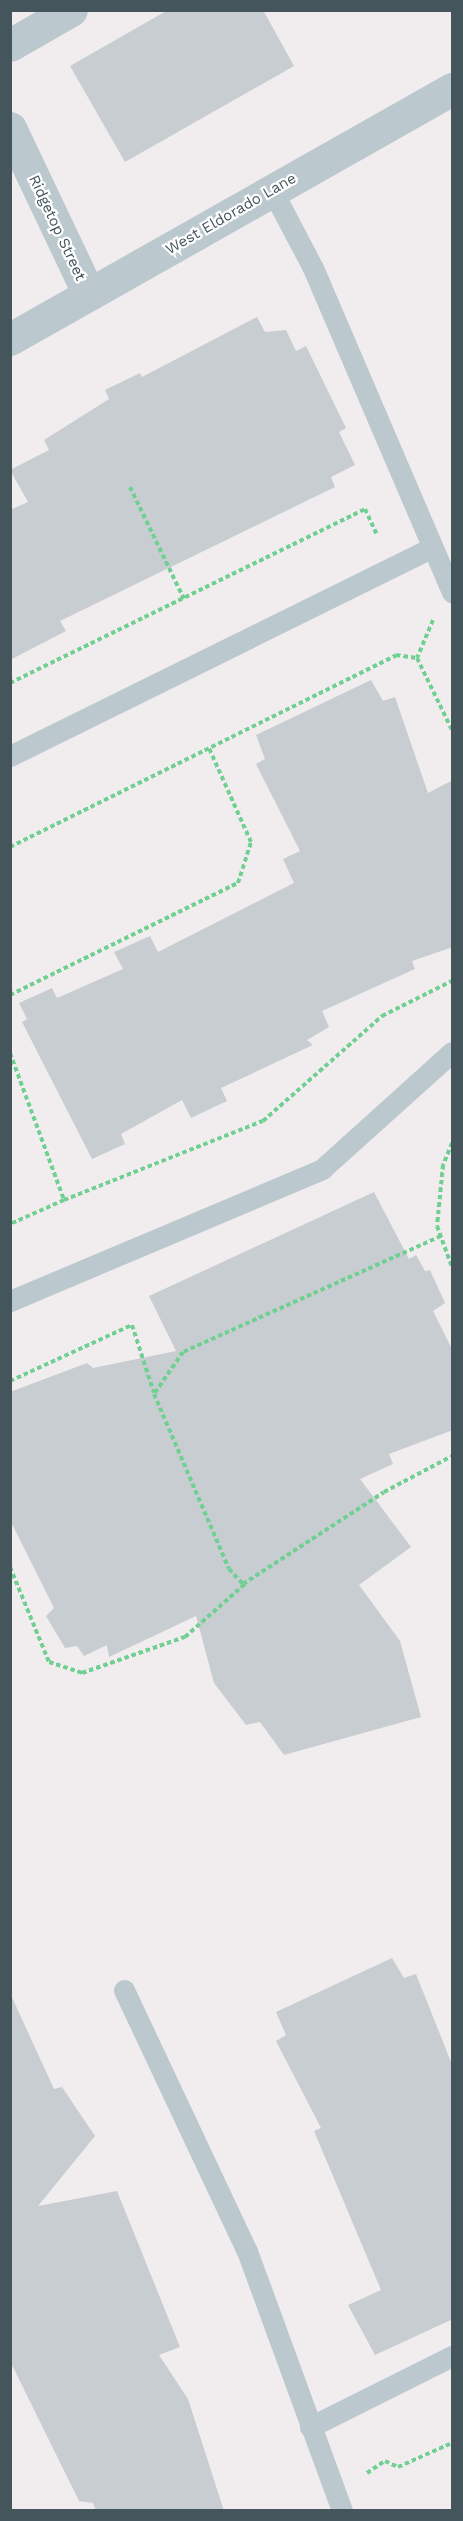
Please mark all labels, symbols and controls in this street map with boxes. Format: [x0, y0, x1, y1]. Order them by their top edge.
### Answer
street label: West Eldorado Lane [163, 169, 299, 259]
street label: Ridgetop Street [25, 172, 89, 284]

